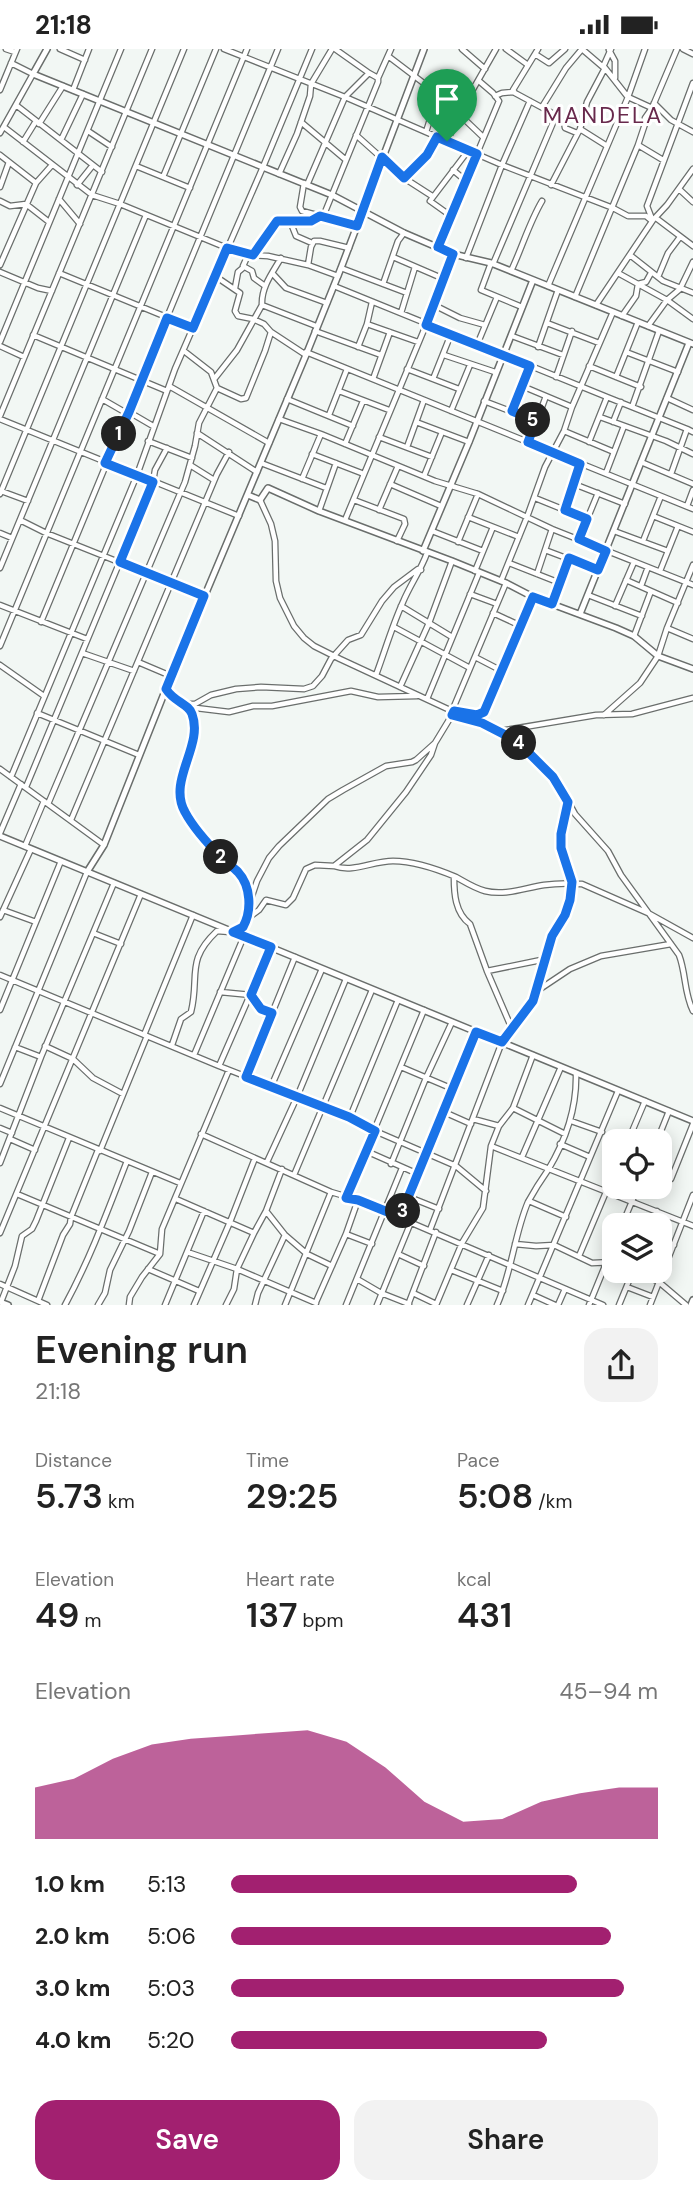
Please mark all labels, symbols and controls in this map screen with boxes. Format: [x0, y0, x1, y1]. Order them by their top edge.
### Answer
text: 21:18 [35, 8, 92, 42]
pin [417, 69, 477, 141]
icon: arrive [428, 80, 466, 118]
district label: MANDELA [543, 100, 663, 130]
pin: 5 [516, 403, 550, 437]
text: 5 [527, 407, 538, 432]
pin: 1 [102, 417, 136, 451]
text: 1 [115, 421, 122, 446]
pin: 4 [502, 725, 536, 761]
text: 4 [512, 730, 525, 755]
pin: 2 [204, 839, 238, 875]
text: 2 [215, 844, 226, 869]
map controls [602, 1129, 672, 1283]
button: locate [602, 1129, 672, 1199]
pin: 3 [386, 1193, 420, 1229]
text: 3 [397, 1198, 408, 1223]
button: layers [602, 1213, 672, 1283]
text: Evening run [35, 1325, 248, 1375]
button: share [584, 1328, 658, 1402]
text: 21:18 [35, 1376, 81, 1406]
text: Distance [35, 1448, 112, 1473]
text: Time [246, 1448, 289, 1473]
text: Pace [457, 1448, 500, 1473]
text: 5.73 [35, 1473, 103, 1519]
text: 29:25 [246, 1473, 338, 1519]
text: 5:08 [457, 1473, 533, 1519]
text: km [103, 1489, 135, 1514]
text: /km [533, 1489, 572, 1514]
text: Elevation [35, 1567, 114, 1592]
text: Heart rate [246, 1567, 335, 1592]
text: kcal [457, 1567, 491, 1592]
text: 49 [35, 1592, 80, 1638]
text: 137 [246, 1592, 298, 1638]
text: 431 [457, 1592, 512, 1638]
text: m [80, 1608, 101, 1633]
text: bpm [298, 1608, 343, 1633]
text: Elevation [35, 1676, 131, 1706]
text: 45–94 m [560, 1676, 658, 1706]
text: 1.0 km [35, 1869, 105, 1899]
text: 5:13 [147, 1869, 186, 1899]
text: 2.0 km [35, 1921, 110, 1951]
text: 5:06 [147, 1921, 196, 1951]
text: 3.0 km [35, 1973, 110, 2003]
text: 5:03 [147, 1973, 195, 2003]
text: 4.0 km [35, 2025, 111, 2055]
text: 5:20 [147, 2025, 194, 2055]
button: Save [35, 2100, 340, 2180]
button: Share [354, 2100, 658, 2180]

